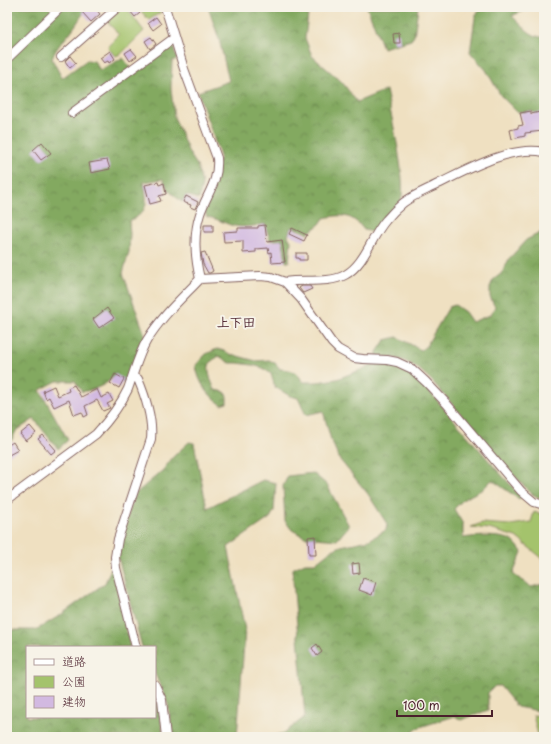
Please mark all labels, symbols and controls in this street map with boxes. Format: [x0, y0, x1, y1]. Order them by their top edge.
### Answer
district label: 上下田 [216, 312, 256, 331]
legend [26, 646, 156, 718]
text: 道路 [62, 652, 86, 670]
text: 公園 [62, 672, 86, 690]
text: 建物 [62, 692, 86, 710]
scale bar [397, 692, 492, 718]
text: 100 m [403, 696, 440, 714]

